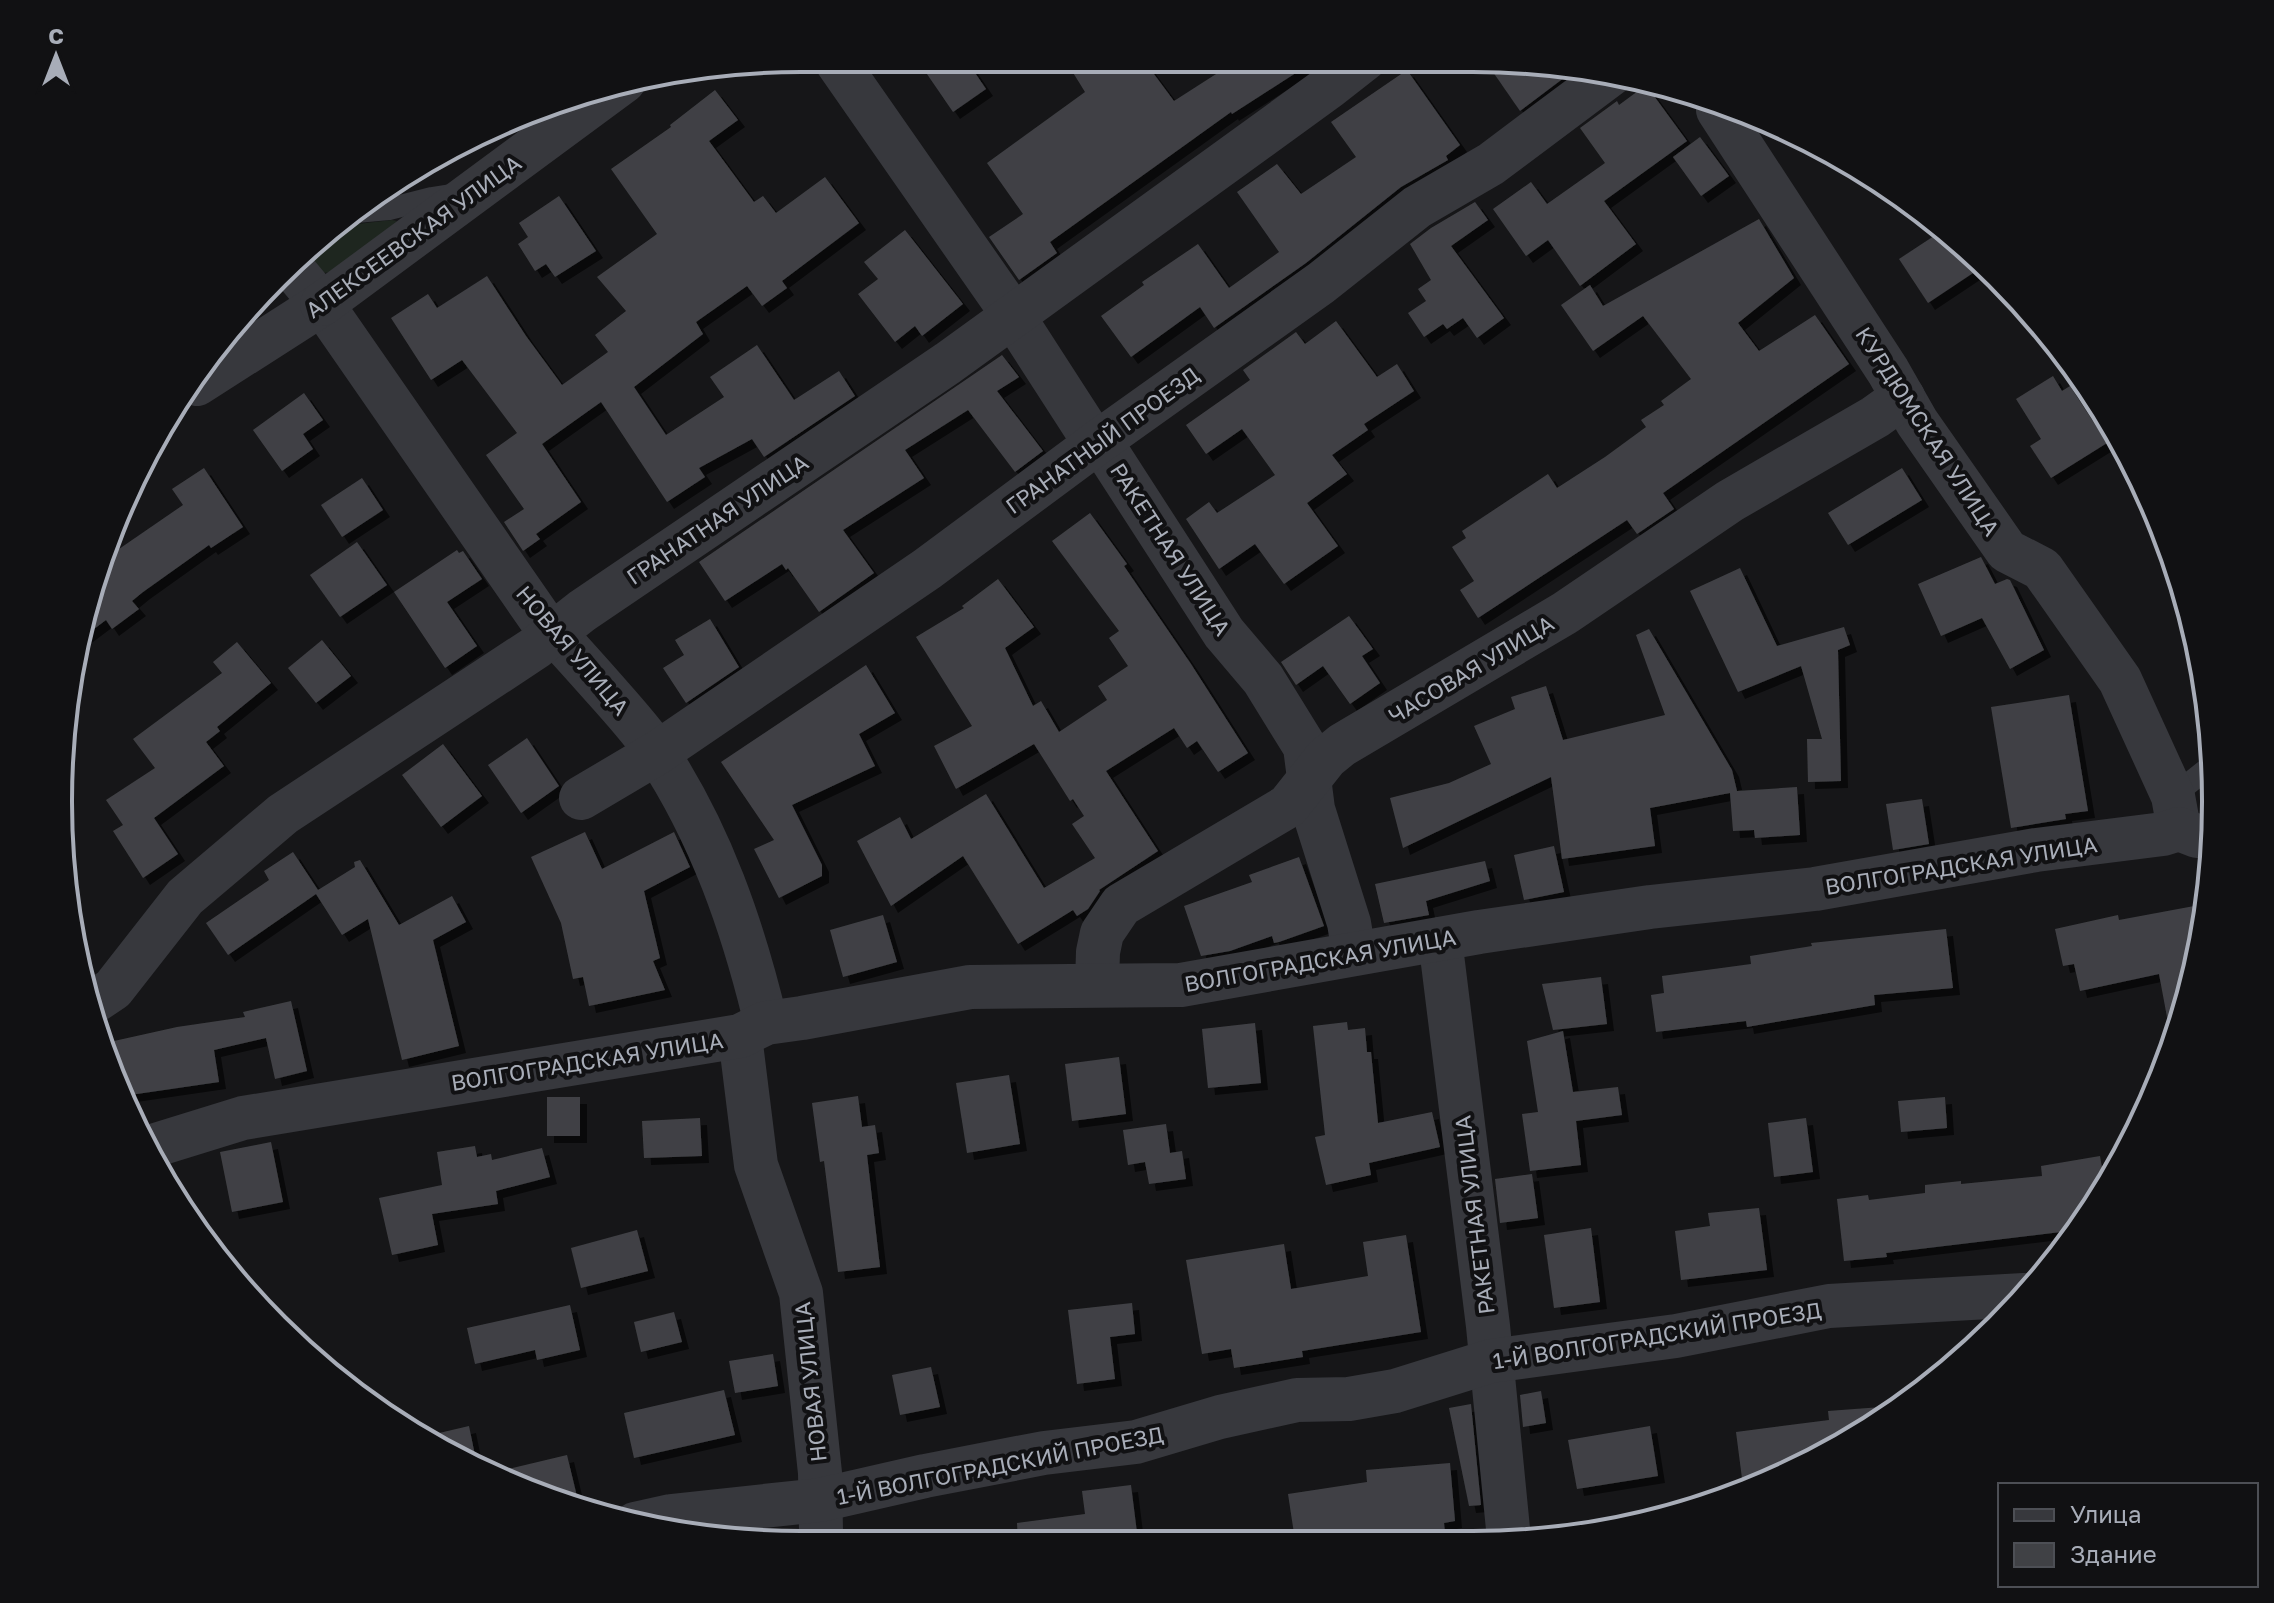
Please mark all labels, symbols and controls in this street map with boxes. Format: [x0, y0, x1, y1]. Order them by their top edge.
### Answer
north arrow [16, 16, 96, 96]
text: С [48, 22, 64, 49]
street label: АЛЕКСЕЕВСКАЯ УЛИЦА [300, 149, 526, 323]
street label: КУРДЮМСКАЯ УЛИЦА [1850, 322, 2006, 541]
street label: ГРАНАТНЫЙ ПРОЕЗД [1000, 361, 1204, 519]
street label: ГРАНАТНАЯ УЛИЦА [621, 448, 813, 590]
street label: РАКЕТНАЯ УЛИЦА [1105, 458, 1237, 641]
street label: НОВАЯ УЛИЦА [511, 580, 635, 720]
street label: ЧАСОВАЯ УЛИЦА [1383, 609, 1559, 729]
street label: ВОЛГОГРАДСКАЯ УЛИЦА [1823, 830, 2099, 900]
street label: ВОЛГОГРАДСКАЯ УЛИЦА [1182, 923, 1458, 997]
street label: ВОЛГОГРАДСКАЯ УЛИЦА [449, 1026, 725, 1096]
street label: РАКЕТНАЯ УЛИЦА [1448, 1114, 1500, 1316]
street label: 1-Й ВОЛГОГРАДСКИЙ ПРОЕЗД [1491, 1296, 1823, 1374]
street label: НОВАЯ УЛИЦА [788, 1300, 832, 1463]
street label: 1-Й ВОЛГОГРАДСКИЙ ПРОЕЗД [834, 1420, 1166, 1510]
legend [1998, 1483, 2258, 1587]
text: Улица [2070, 1499, 2142, 1528]
text: Здание [2070, 1539, 2157, 1568]

